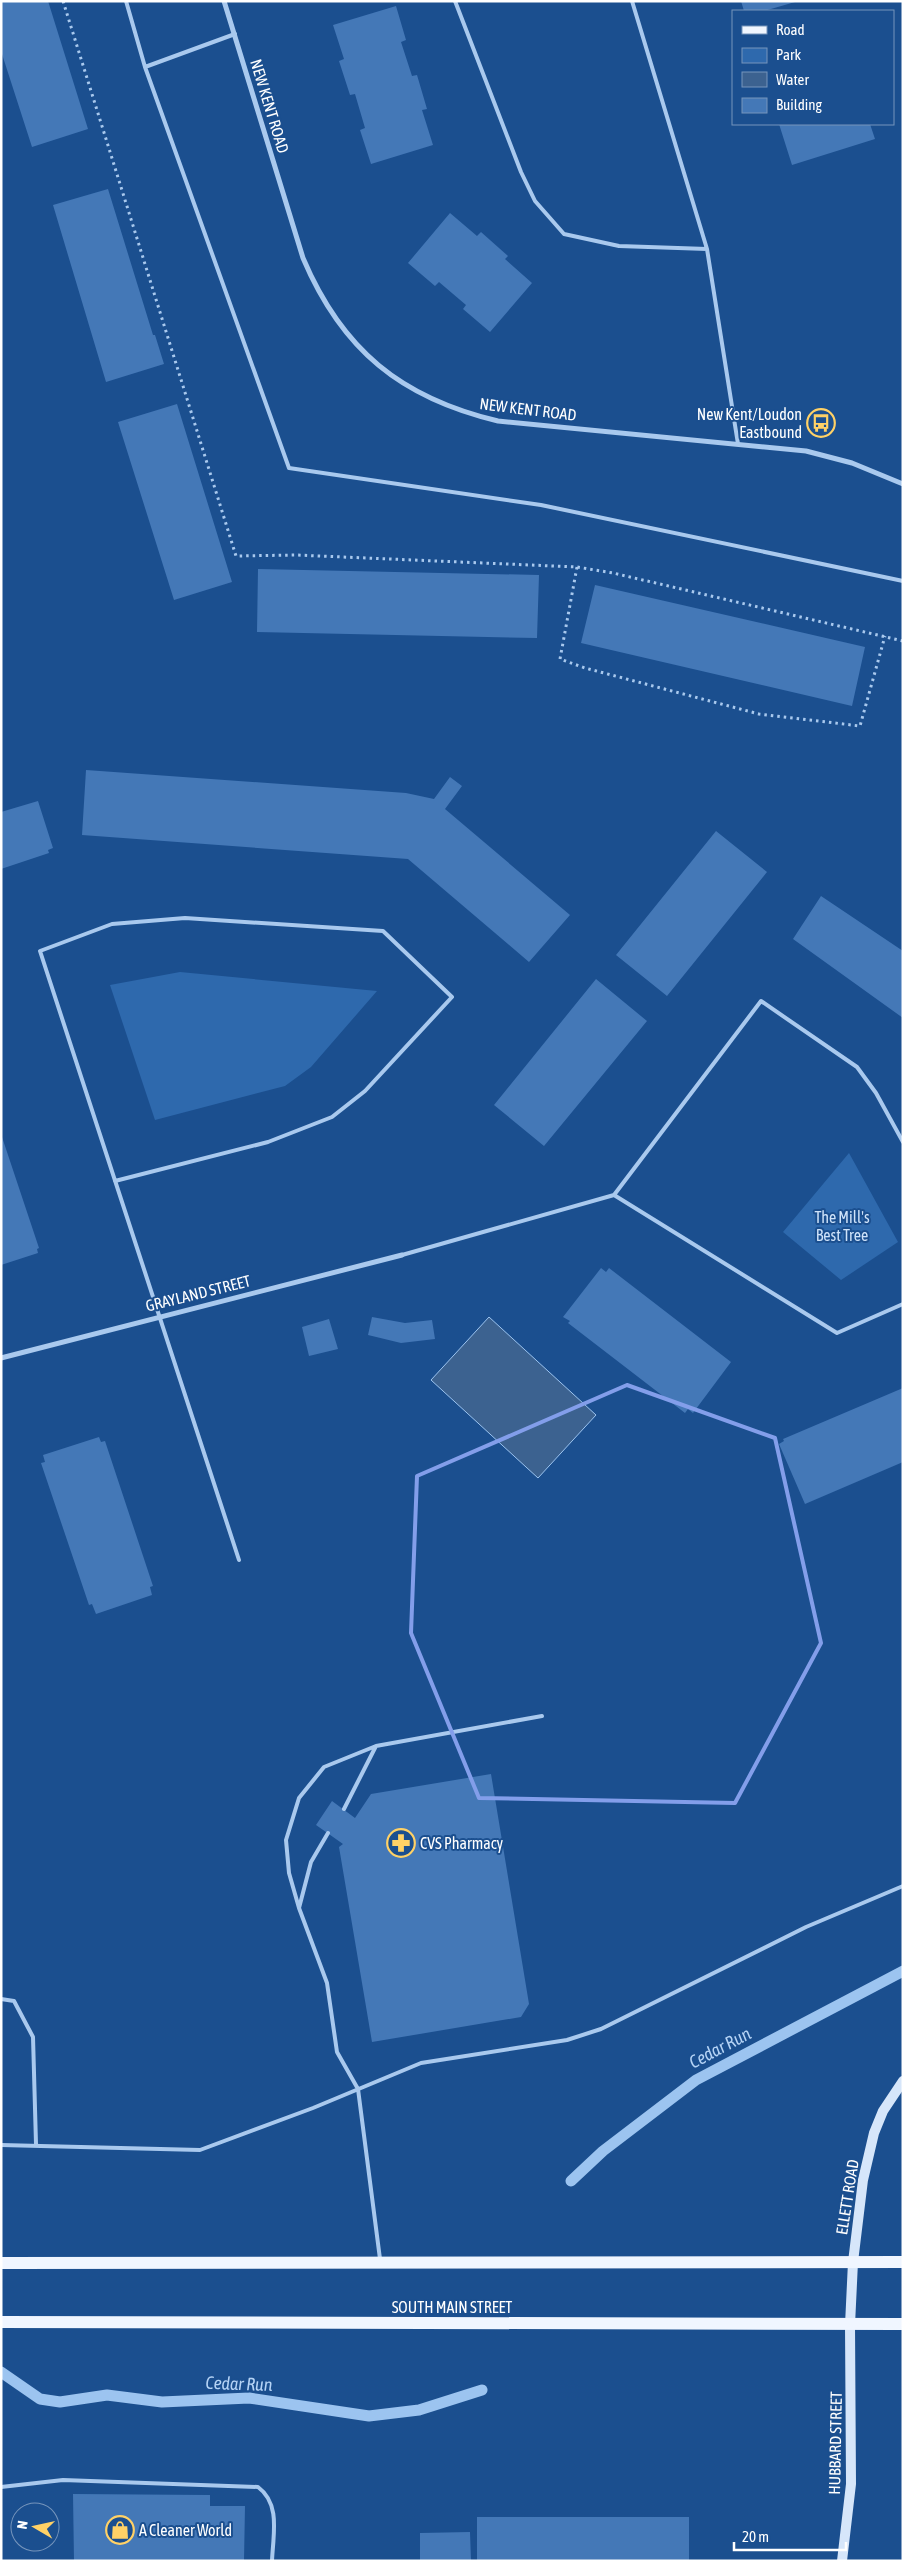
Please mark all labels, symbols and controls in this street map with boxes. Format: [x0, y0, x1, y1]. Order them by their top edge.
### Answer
legend [732, 10, 894, 125]
text: Road [776, 21, 805, 38]
text: Park [776, 46, 801, 63]
street label: NEW KENT ROAD [247, 57, 293, 155]
text: Water [776, 71, 809, 88]
text: Building [776, 96, 822, 113]
street label: NEW KENT ROAD [479, 394, 577, 424]
place label: New Kent/Loudon Eastbound [697, 405, 802, 441]
bus stop icon: New Kent/Loudon Eastbound [806, 408, 836, 438]
park label: The Mill's Best Tree [814, 1208, 870, 1244]
street label: GRAYLAND STREET [144, 1271, 252, 1315]
pharmacy icon: CVS Pharmacy [386, 1828, 416, 1858]
place label: CVS Pharmacy [420, 1834, 504, 1853]
water label: Cedar Run [685, 2022, 755, 2073]
street label: ELLETT ROAD [832, 2158, 862, 2236]
street label: SOUTH MAIN STREET [392, 2298, 512, 2316]
water label: Cedar Run [205, 2372, 273, 2395]
street label: HUBBARD STREET [825, 2391, 845, 2495]
north arrow [10, 2502, 60, 2552]
shop icon: A Cleaner World [105, 2515, 135, 2545]
text: N [14, 2520, 31, 2530]
scale bar [734, 2520, 846, 2552]
place label: A Cleaner World [139, 2521, 232, 2539]
text: 20 m [742, 2528, 769, 2545]

